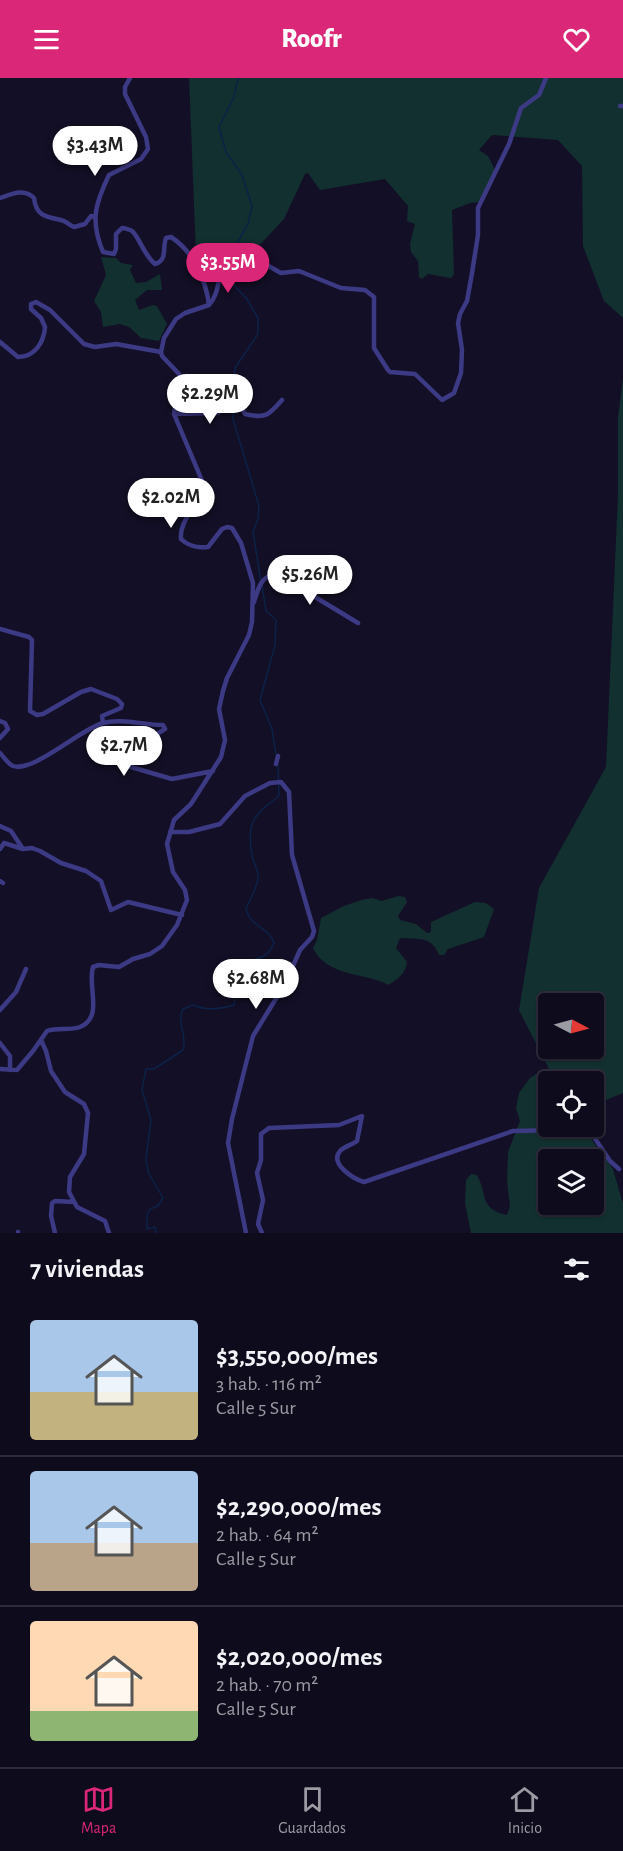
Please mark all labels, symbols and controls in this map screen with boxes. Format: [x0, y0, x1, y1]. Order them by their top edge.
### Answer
icon: menu [30, 23, 63, 56]
icon: heart [560, 23, 593, 56]
text: Roofr [281, 25, 342, 52]
pin: $3.43M [46, 126, 144, 177]
text: $3.43M [67, 135, 123, 155]
pin: $3.55M [179, 243, 277, 294]
text: $3.55M [200, 252, 256, 272]
pin: $2.29M [161, 374, 259, 425]
text: $2.29M [181, 383, 239, 403]
pin: $2.02M [122, 478, 220, 529]
text: $2.02M [142, 487, 200, 507]
pin: $5.26M [261, 555, 359, 606]
text: $5.26M [281, 564, 339, 584]
pin: $2.7M [82, 726, 166, 777]
text: $2.7M [100, 735, 148, 755]
pin: $2.68M [207, 959, 305, 1010]
text: $2.68M [227, 968, 285, 988]
north arrow [538, 993, 604, 1059]
map controls [538, 993, 604, 1215]
button: locate [538, 1071, 604, 1137]
button: layers [538, 1149, 604, 1215]
icon: filters [560, 1253, 593, 1286]
text: 7 viviendas [30, 1256, 144, 1282]
text: $3,550,000/mes [216, 1343, 378, 1369]
icon: home [78, 1344, 150, 1416]
text: 3 hab. · 116 m² [216, 1374, 322, 1394]
text: Calle 5 Sur [216, 1398, 296, 1418]
text: $2,290,000/mes [216, 1494, 381, 1520]
icon: home [78, 1495, 150, 1567]
text: 2 hab. · 64 m² [216, 1525, 318, 1545]
text: Calle 5 Sur [216, 1549, 296, 1569]
text: $2,020,000/mes [216, 1644, 382, 1670]
icon: home [78, 1645, 150, 1717]
text: 2 hab. · 70 m² [216, 1675, 318, 1695]
text: Calle 5 Sur [216, 1699, 296, 1719]
tab: Mapa [81, 1783, 116, 1838]
tab: Guardados [278, 1783, 346, 1838]
tab: Inicio [508, 1783, 542, 1838]

